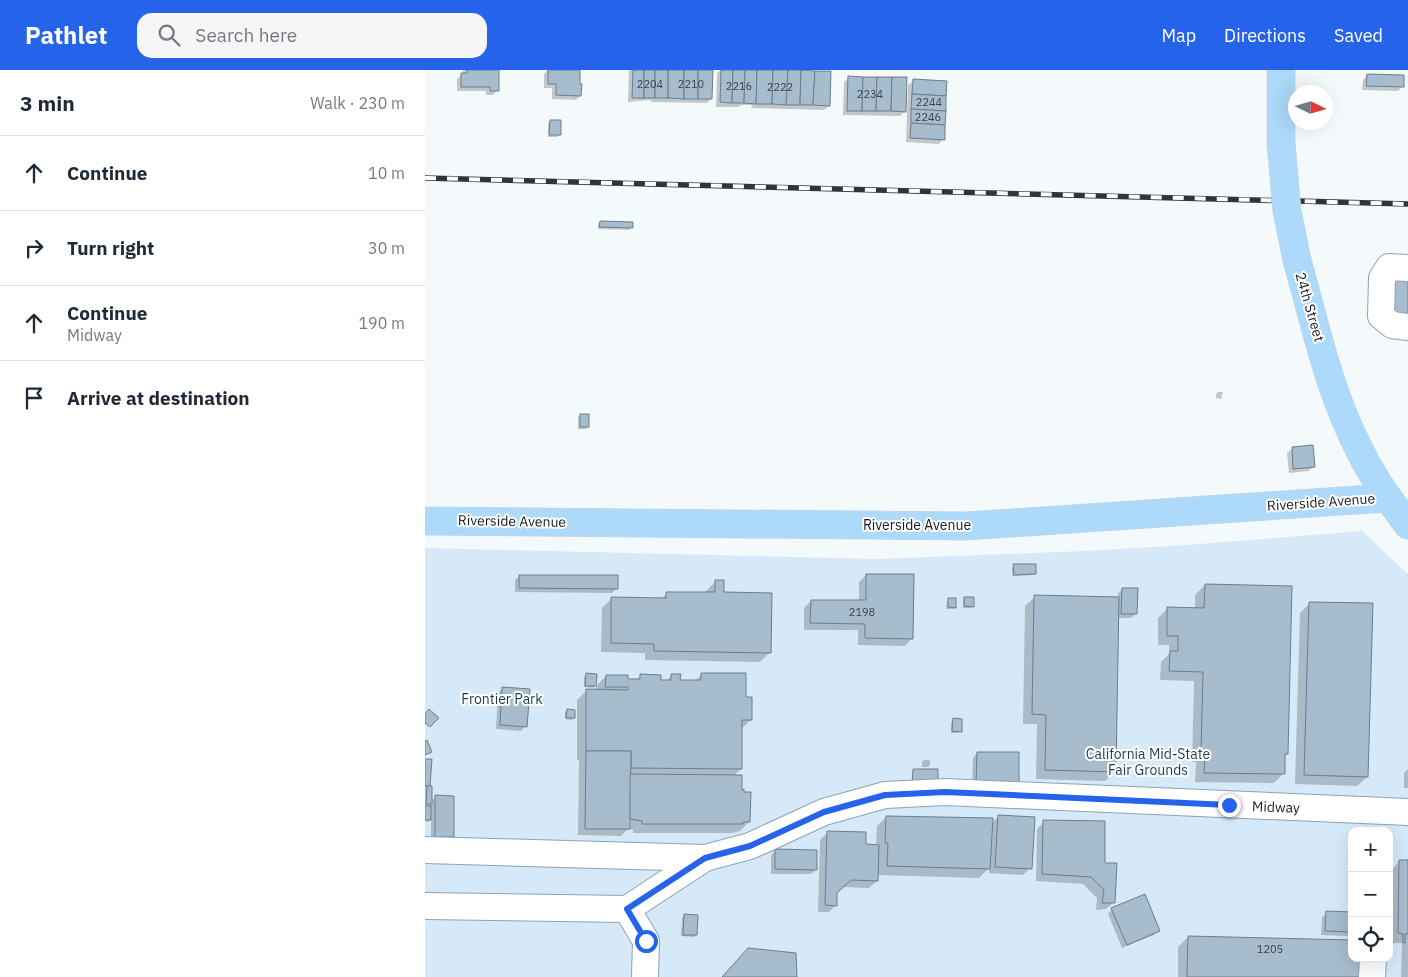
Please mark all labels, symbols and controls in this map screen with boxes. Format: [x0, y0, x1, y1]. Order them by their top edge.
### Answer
search box [137, 13, 487, 58]
text: Pathlet [25, 19, 107, 51]
icon: search [155, 21, 183, 49]
text: Search here [195, 23, 297, 47]
text: Map [1161, 24, 1196, 47]
text: Directions [1224, 24, 1306, 47]
text: Saved [1334, 24, 1383, 47]
house number: 2204 [637, 77, 664, 91]
house number: 2210 [678, 77, 704, 91]
house number: 2216 [726, 79, 752, 93]
house number: 2222 [767, 80, 793, 94]
north arrow [1288, 85, 1333, 130]
house number: 2234 [857, 87, 884, 101]
text: 3 min [20, 89, 75, 117]
text: Walk · 230 m [310, 93, 405, 113]
house number: 2244 [916, 95, 943, 109]
house number: 2246 [915, 110, 941, 124]
icon: ahead [20, 159, 48, 187]
text: Continue [67, 161, 147, 185]
text: 10 m [368, 163, 405, 183]
icon: right [20, 234, 48, 262]
text: Turn right [67, 236, 154, 260]
text: 30 m [368, 238, 405, 258]
street label: 24th Street [1292, 270, 1329, 344]
text: Continue [67, 301, 147, 325]
icon: ahead [20, 309, 48, 337]
text: 190 m [358, 313, 405, 333]
text: Midway [67, 325, 122, 345]
icon: arrive [20, 384, 48, 412]
text: Arrive at destination [67, 386, 250, 410]
street label: Riverside Avenue [1266, 489, 1376, 515]
street label: Riverside Avenue [458, 511, 567, 531]
street label: Riverside Avenue [863, 516, 971, 534]
house number: 2198 [849, 605, 875, 619]
park label: Frontier Park [461, 690, 543, 708]
park label: California Mid-State Fair Grounds [1086, 745, 1211, 779]
route end [1218, 794, 1241, 817]
street label: Midway [1252, 797, 1300, 817]
map controls [1348, 827, 1393, 962]
button: + [1348, 827, 1393, 872]
button: − [1348, 872, 1393, 917]
button: locate [1348, 917, 1393, 962]
route start [635, 930, 658, 953]
house number: 1205 [1257, 942, 1283, 956]

